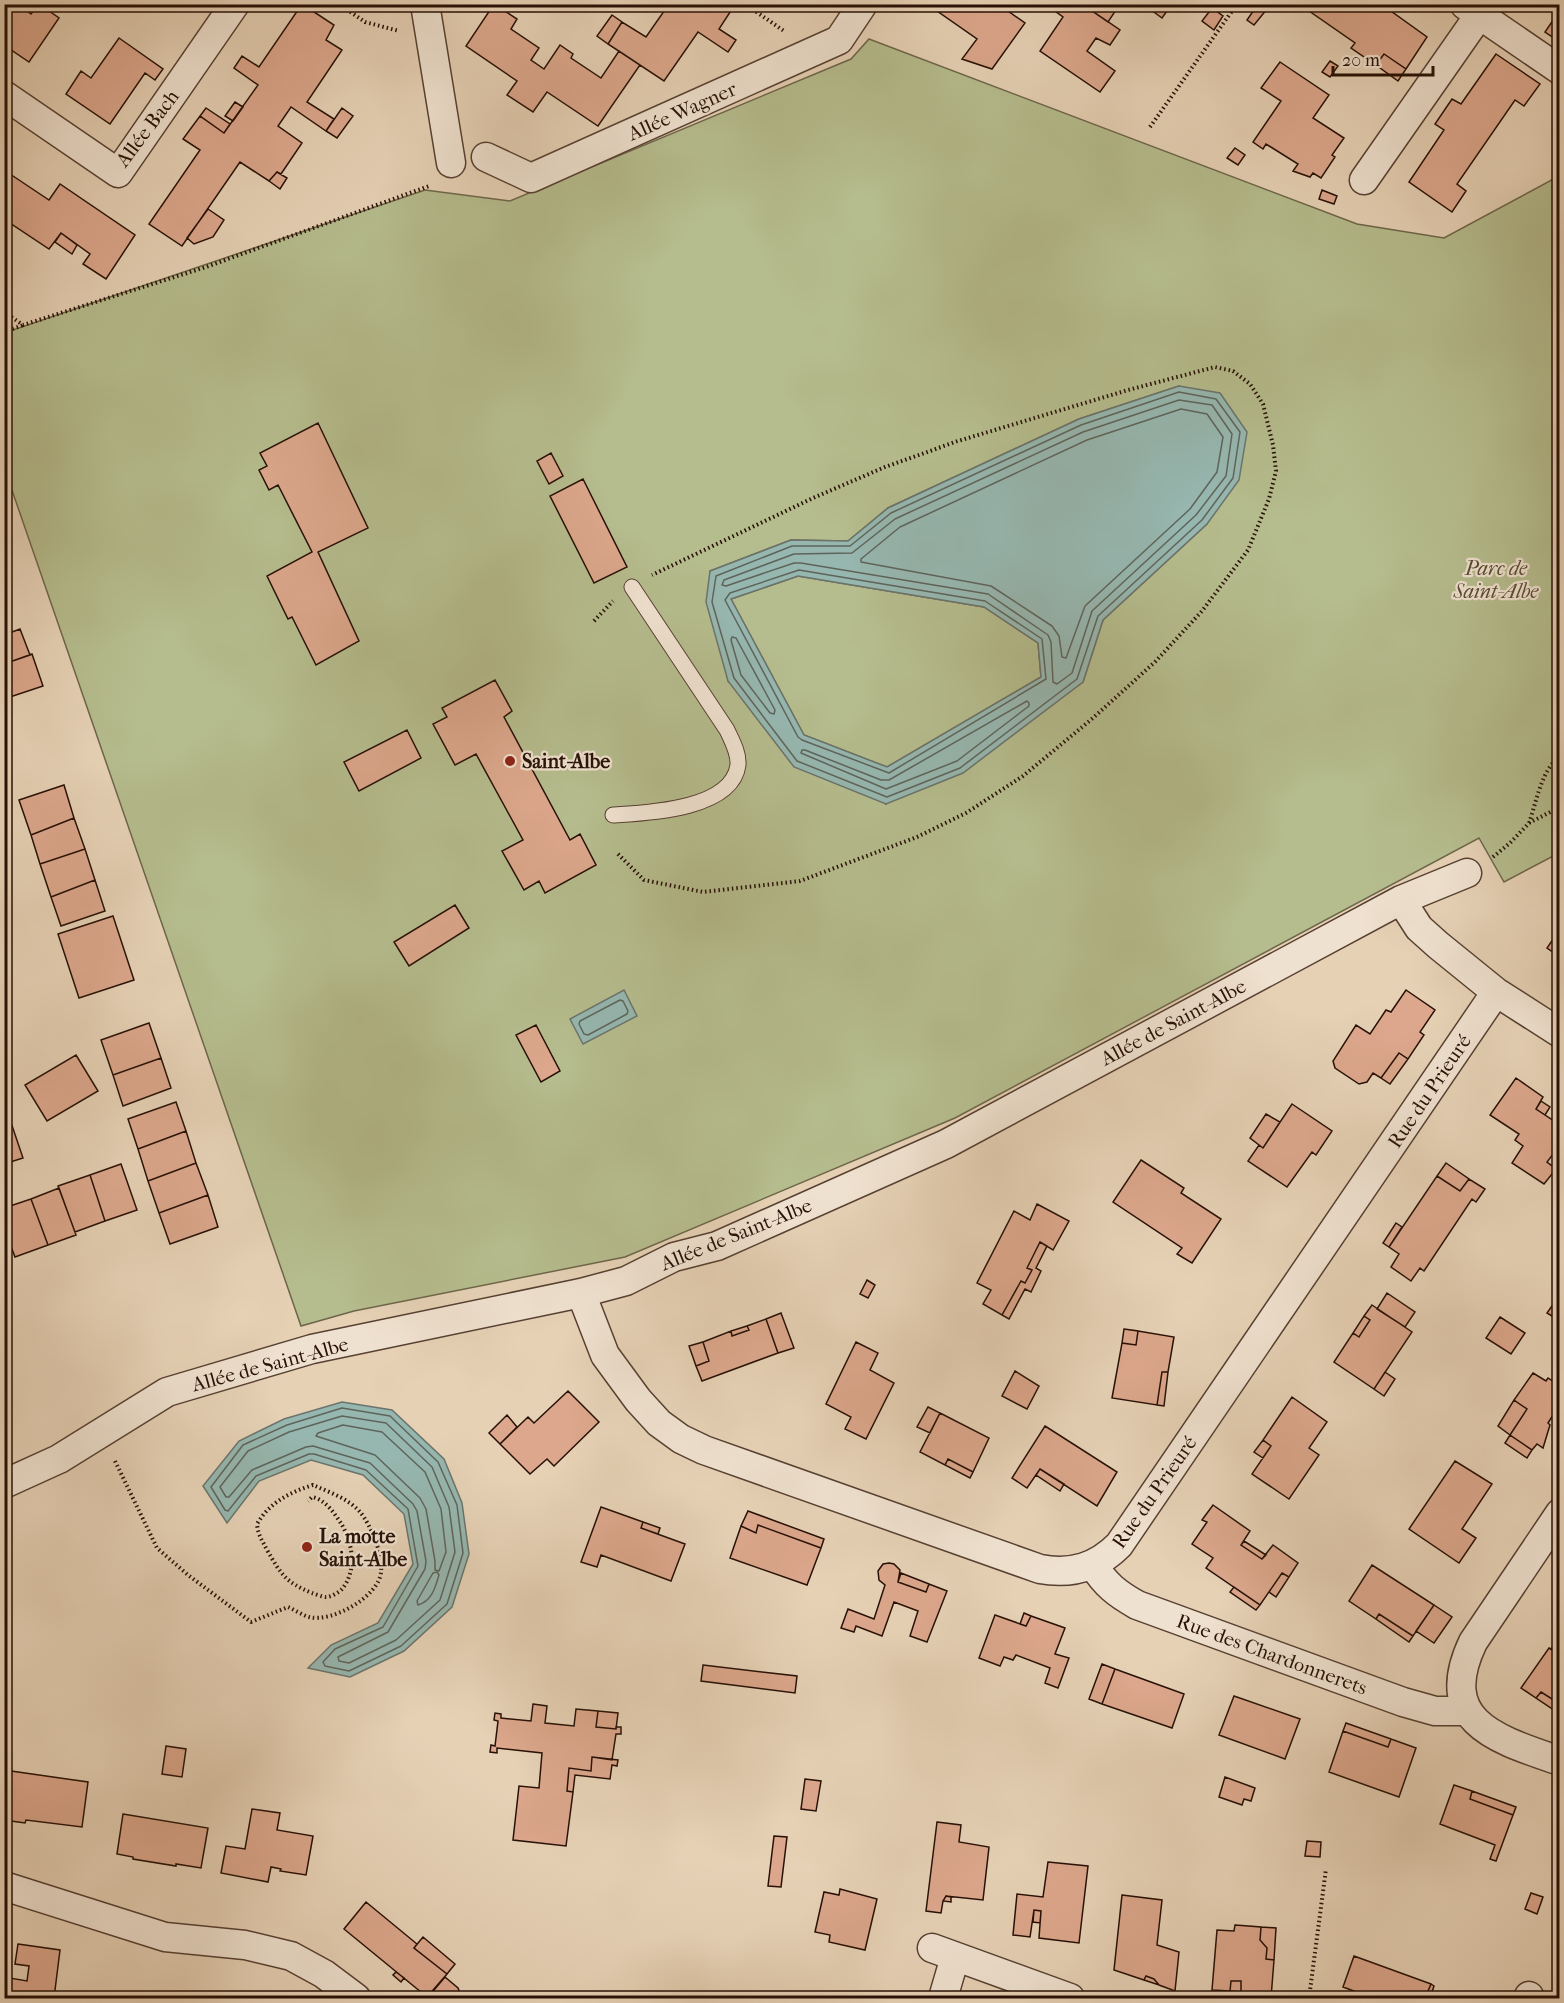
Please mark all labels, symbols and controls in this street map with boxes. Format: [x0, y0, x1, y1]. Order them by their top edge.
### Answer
scale bar [1333, 39, 1434, 77]
text: 20 m [1342, 50, 1380, 71]
street label: Allée Wagner [624, 77, 740, 146]
street label: Allée Bach [110, 85, 184, 172]
park label: Parc de Saint-Albe [1453, 557, 1539, 603]
place label: Saint-Albe [522, 750, 610, 773]
marker: Saint-Albe [503, 754, 517, 768]
street label: Allée de Saint-Albe [1096, 974, 1250, 1071]
street label: Rue du Prieuré [1383, 1030, 1476, 1152]
street label: Allée de Saint-Albe [656, 1194, 815, 1276]
street label: Allée de Saint-Albe [188, 1333, 351, 1397]
street label: Rue du Prieuré [1107, 1432, 1202, 1553]
place label: La motte Saint-Albe [319, 1525, 407, 1571]
marker: La motte Saint-Albe [300, 1540, 314, 1554]
street label: Rue des Chardonnerets [1173, 1609, 1370, 1700]

